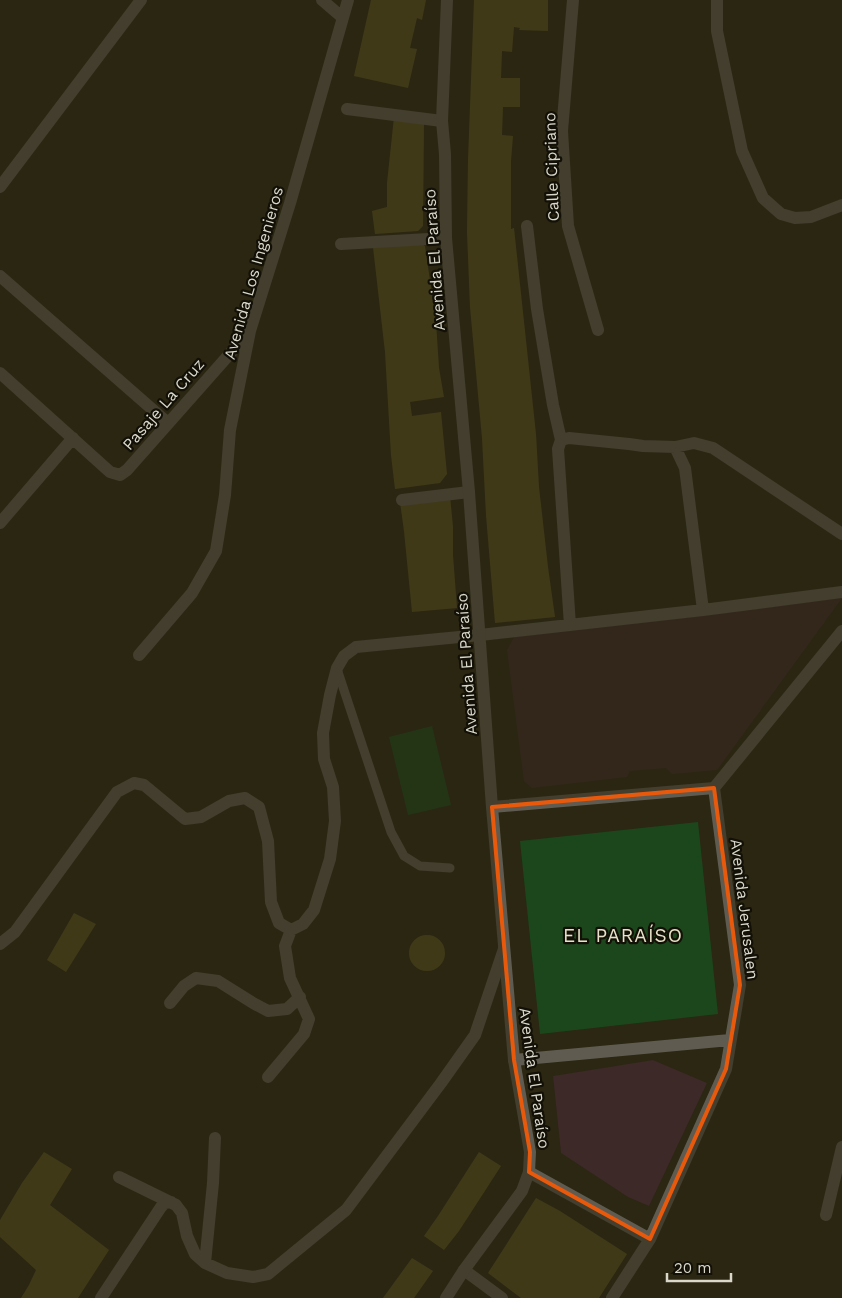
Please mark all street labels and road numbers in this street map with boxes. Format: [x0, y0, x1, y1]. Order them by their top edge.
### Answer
street label: Calle Cipriano [540, 112, 563, 222]
street label: Avenida Los Ingenieros [220, 185, 287, 362]
street label: Avenida El Paraíso [420, 188, 449, 332]
street label: Pasaje La Cruz [119, 355, 208, 454]
street label: Avenida El Paraíso [452, 592, 481, 736]
street label: Avenida Jerusalen [726, 838, 763, 981]
street label: Avenida El Paraíso [515, 1006, 554, 1150]

